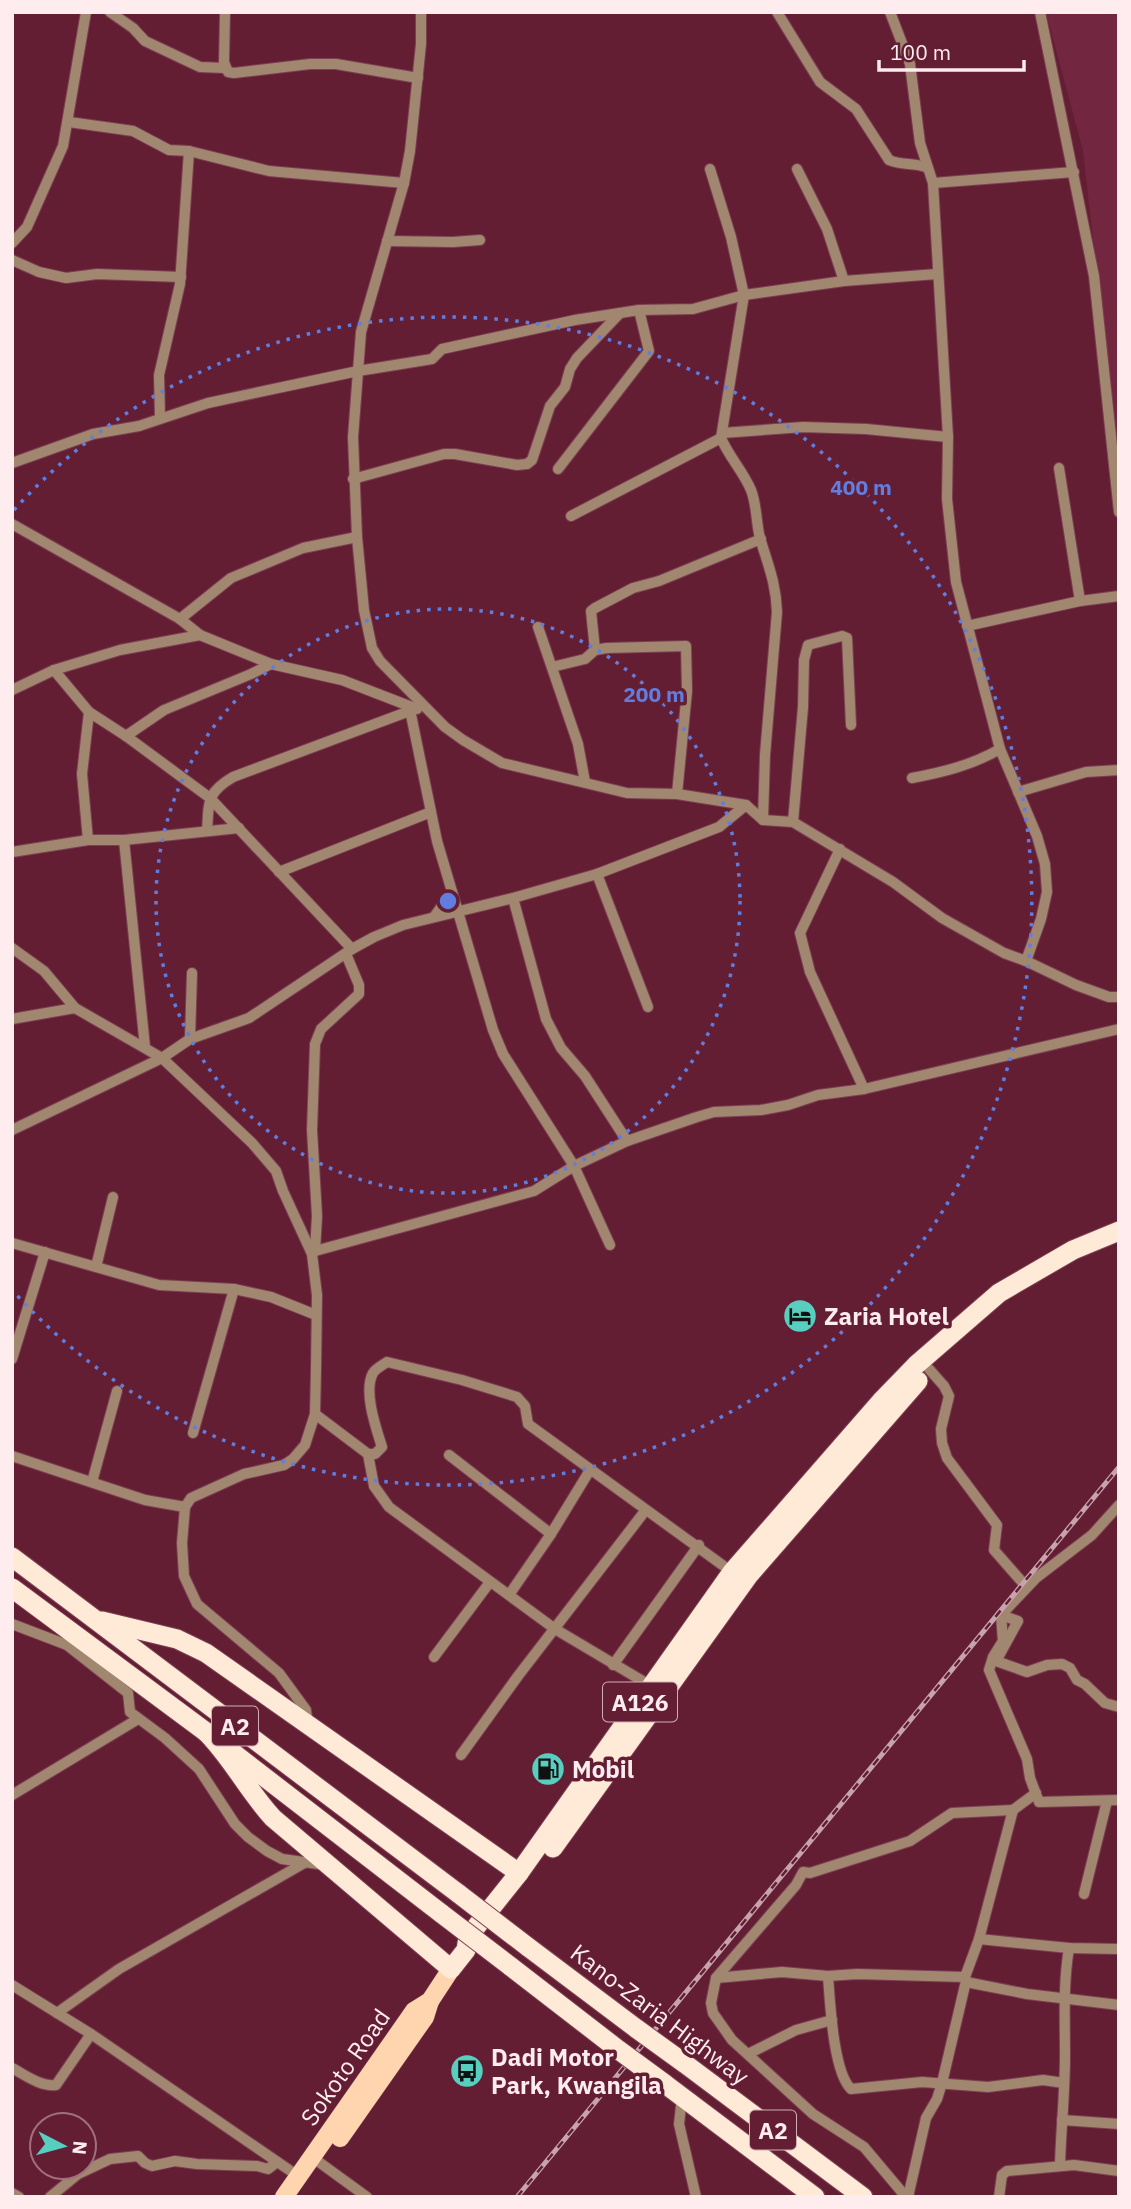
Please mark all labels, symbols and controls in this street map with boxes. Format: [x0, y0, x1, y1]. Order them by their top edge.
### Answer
scale bar [879, 28, 1024, 72]
text: 100 m [890, 38, 951, 66]
text: 400 m [830, 473, 892, 501]
text: 200 m [623, 680, 685, 708]
centre of rings [436, 889, 460, 913]
hotel icon: Zaria Hotel [781, 1297, 819, 1335]
place label: Zaria Hotel [824, 1300, 949, 1332]
road number: A126 [603, 1682, 677, 1722]
road number: A2 [212, 1707, 258, 1746]
fuel station icon: Mobil [529, 1750, 567, 1788]
place label: Mobil [572, 1753, 634, 1785]
street label: Kano-Zaria Highway [564, 1936, 756, 2092]
street label: Sokoto Road [293, 2002, 397, 2132]
place label: Dadi Motor Park, Kwangila [491, 2041, 662, 2101]
bus stop icon: Dadi Motor Park, Kwangila [448, 2052, 486, 2090]
road number: A2 [750, 2110, 796, 2150]
north arrow [28, 2111, 98, 2181]
text: N [67, 2140, 93, 2156]

